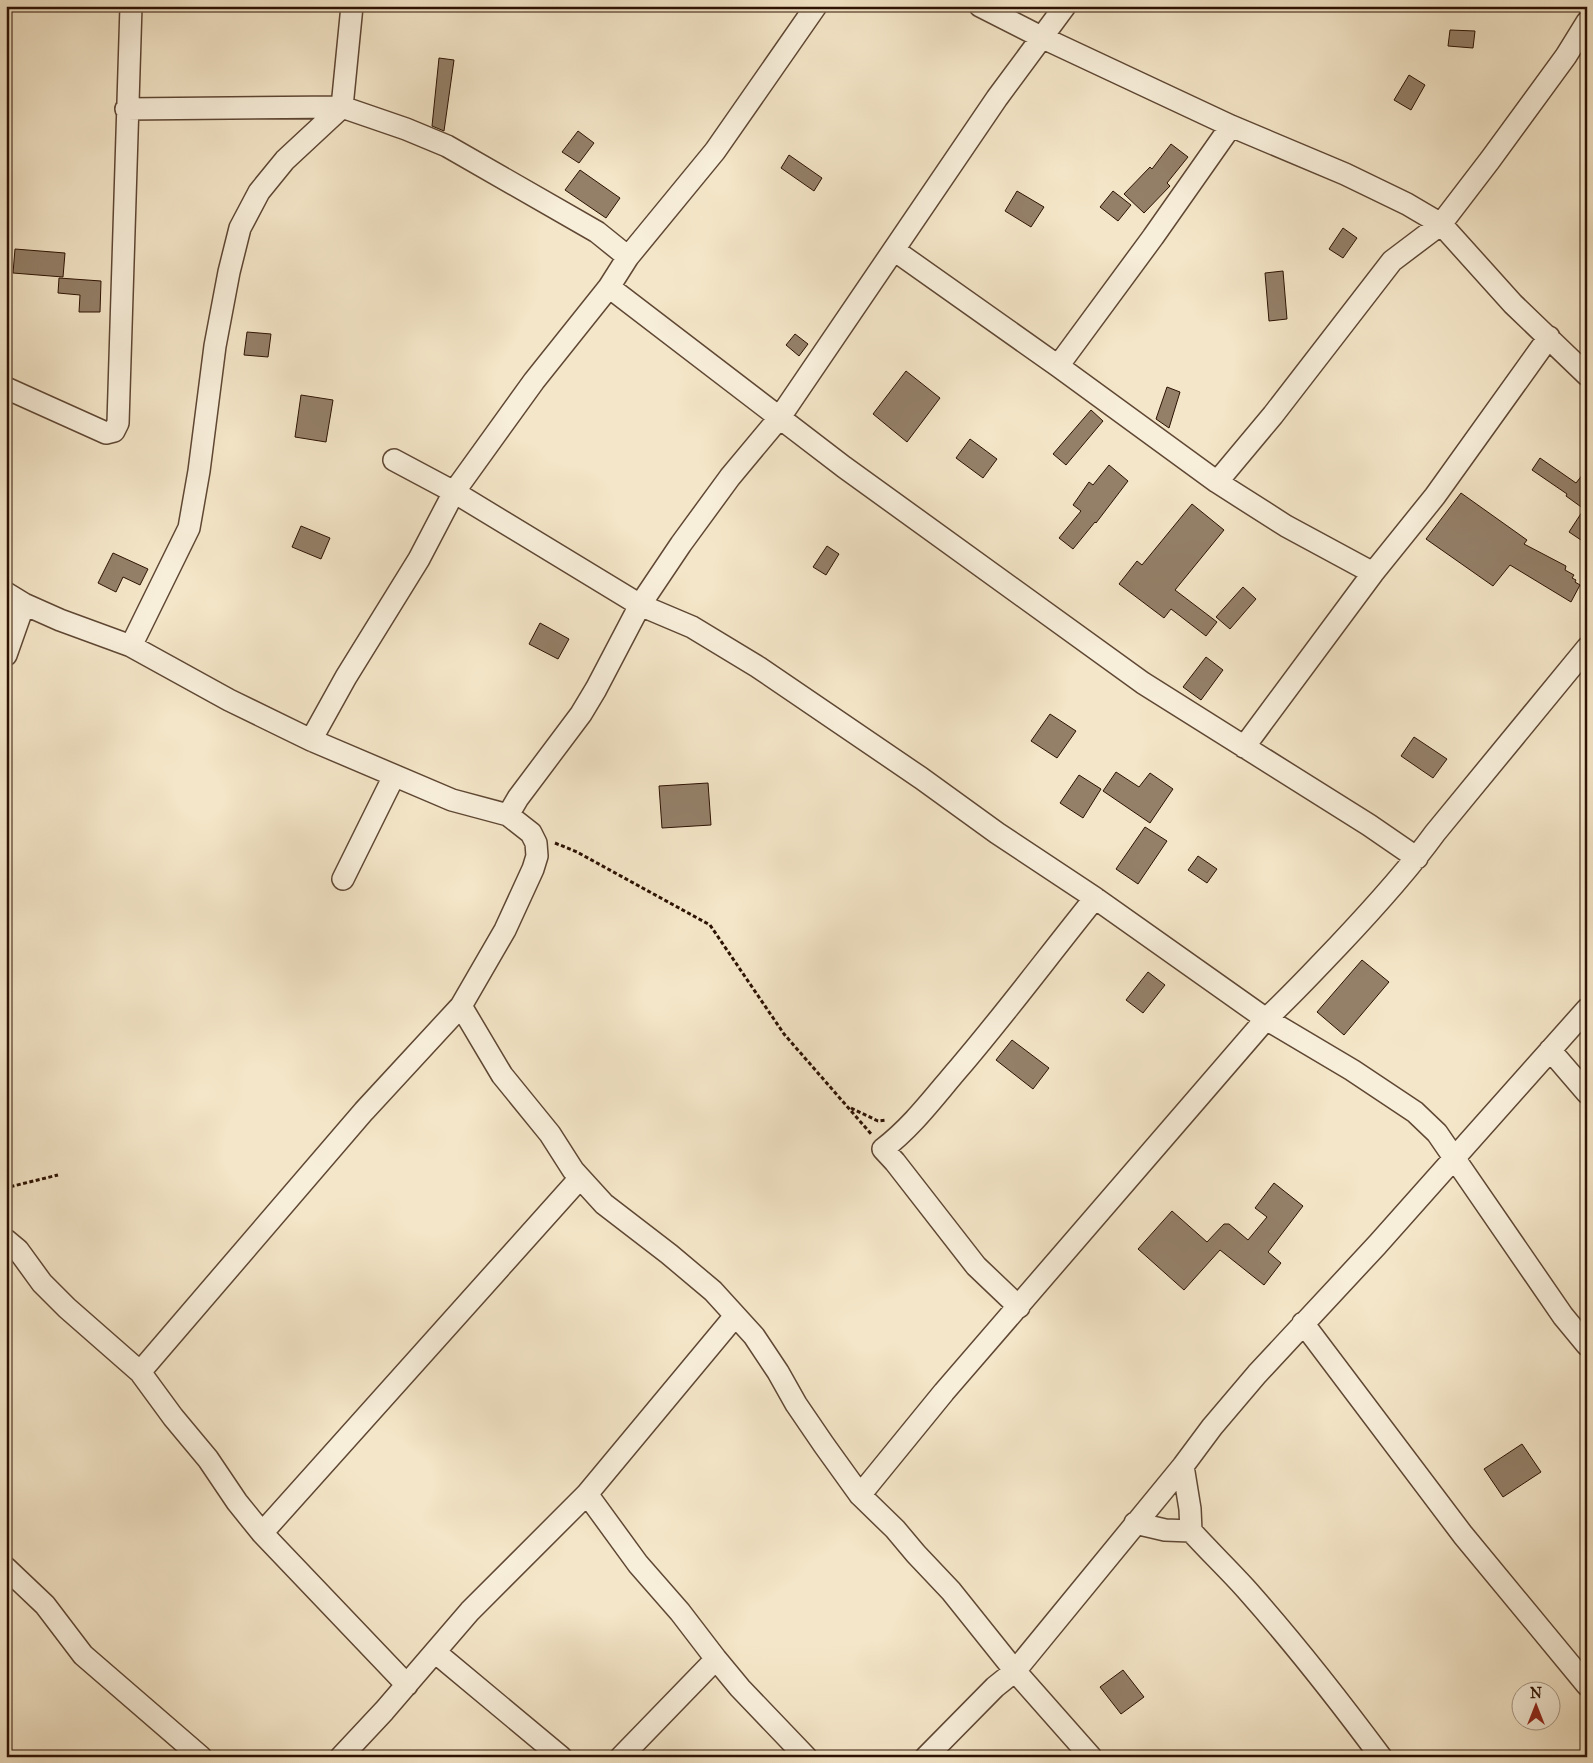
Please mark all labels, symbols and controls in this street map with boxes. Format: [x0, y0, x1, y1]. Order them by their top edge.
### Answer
north arrow [1510, 1680, 1560, 1730]
text: N [1530, 1685, 1542, 1702]

